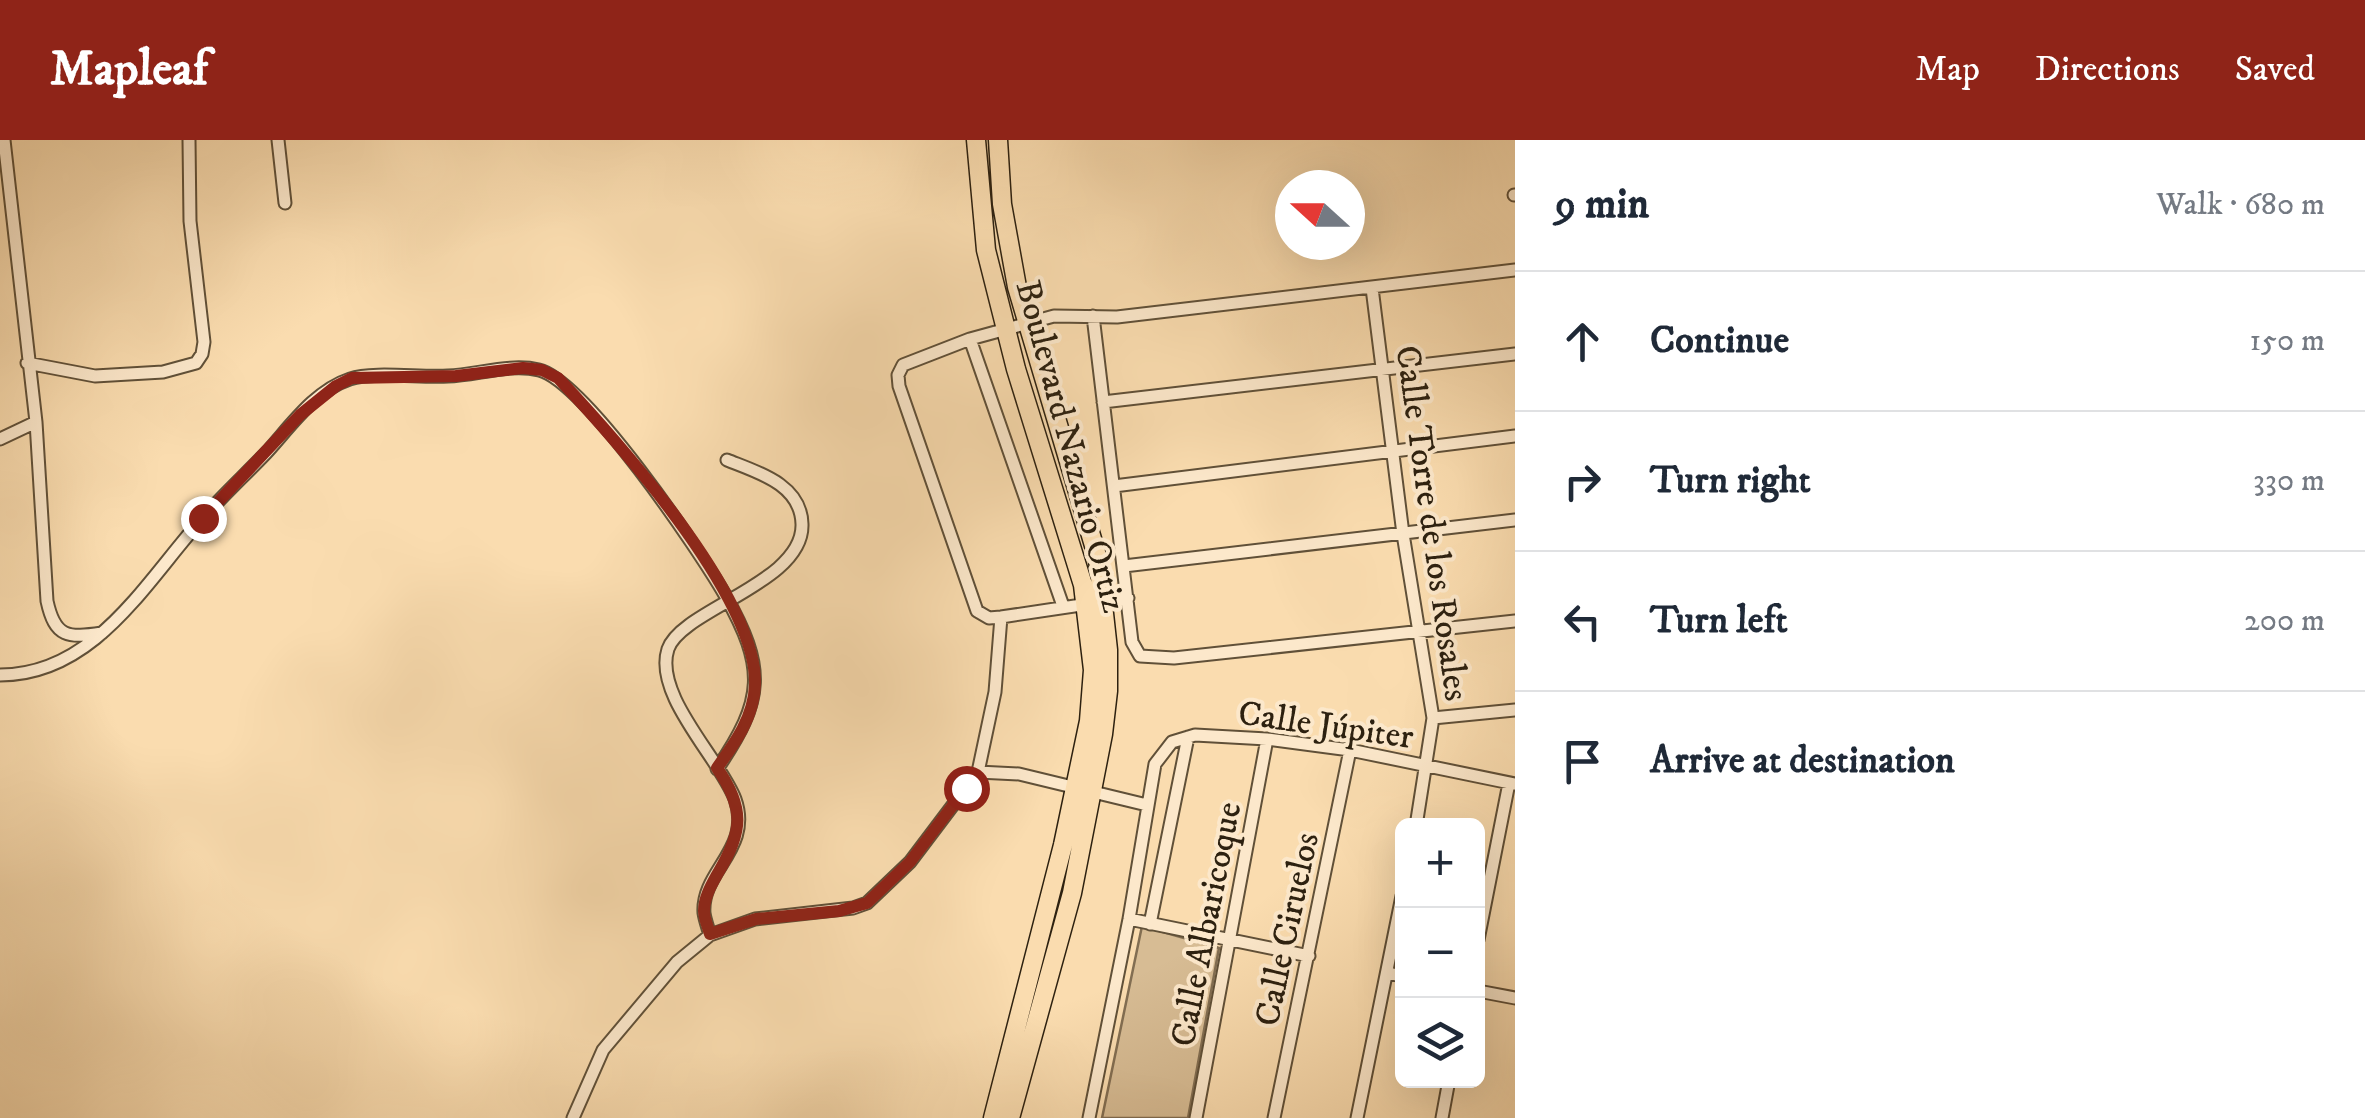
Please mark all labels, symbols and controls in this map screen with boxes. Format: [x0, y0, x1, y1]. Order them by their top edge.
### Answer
text: Mapleaf [50, 40, 208, 100]
text: Map [1915, 48, 1980, 92]
text: Directions [2035, 48, 2180, 92]
text: Saved [2235, 48, 2315, 92]
north arrow [1275, 170, 1365, 260]
text: 9 min [1555, 179, 1649, 231]
text: Walk · 680 m [2156, 185, 2325, 225]
street label: Boulevard Nazario Ortiz [1005, 276, 1136, 617]
icon: ahead [1555, 314, 1610, 369]
text: Continue [1650, 317, 1789, 365]
text: 150 m [2249, 321, 2325, 361]
street label: Calle Torre de los Rosales [1384, 343, 1478, 704]
icon: right [1555, 454, 1610, 509]
text: Turn right [1650, 457, 1811, 505]
text: 330 m [2253, 461, 2325, 501]
route end [181, 496, 227, 542]
icon: left [1555, 594, 1610, 649]
text: Turn left [1650, 597, 1788, 645]
text: 200 m [2244, 601, 2325, 641]
street label: Calle Júpiter [1235, 692, 1416, 760]
icon: arrive [1555, 734, 1610, 789]
text: Arrive at destination [1650, 737, 1955, 785]
route start [944, 766, 990, 812]
street label: Calle Albaricoque [1162, 798, 1252, 1050]
map controls [1395, 818, 1485, 1088]
button: + [1395, 818, 1485, 908]
street label: Calle Ciruelos [1246, 829, 1330, 1030]
button: − [1395, 908, 1485, 998]
button: layers [1395, 998, 1485, 1088]

